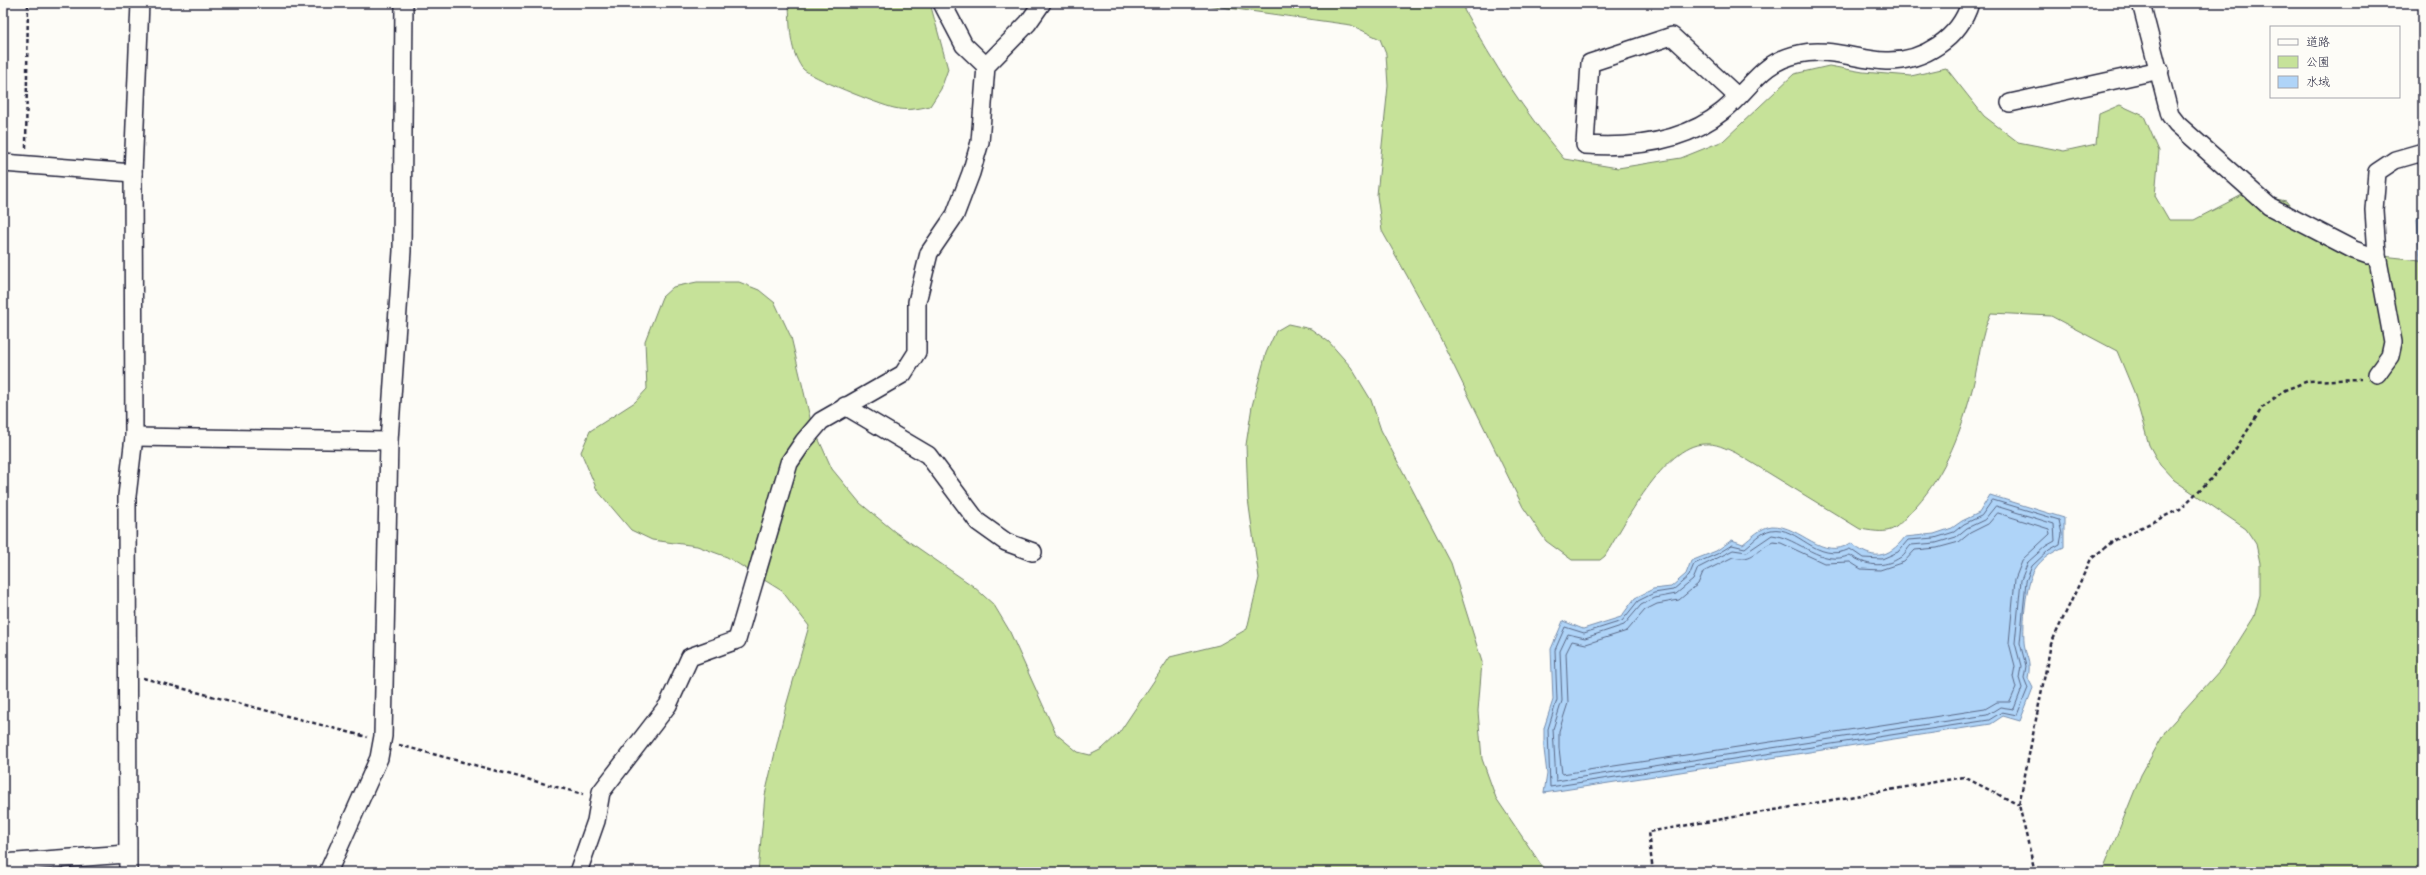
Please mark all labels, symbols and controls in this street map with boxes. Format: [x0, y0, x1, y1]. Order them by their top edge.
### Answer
legend [2270, 26, 2400, 98]
text: 道路 [2306, 33, 2330, 50]
text: 公園 [2306, 53, 2330, 70]
text: 水域 [2306, 73, 2330, 90]

